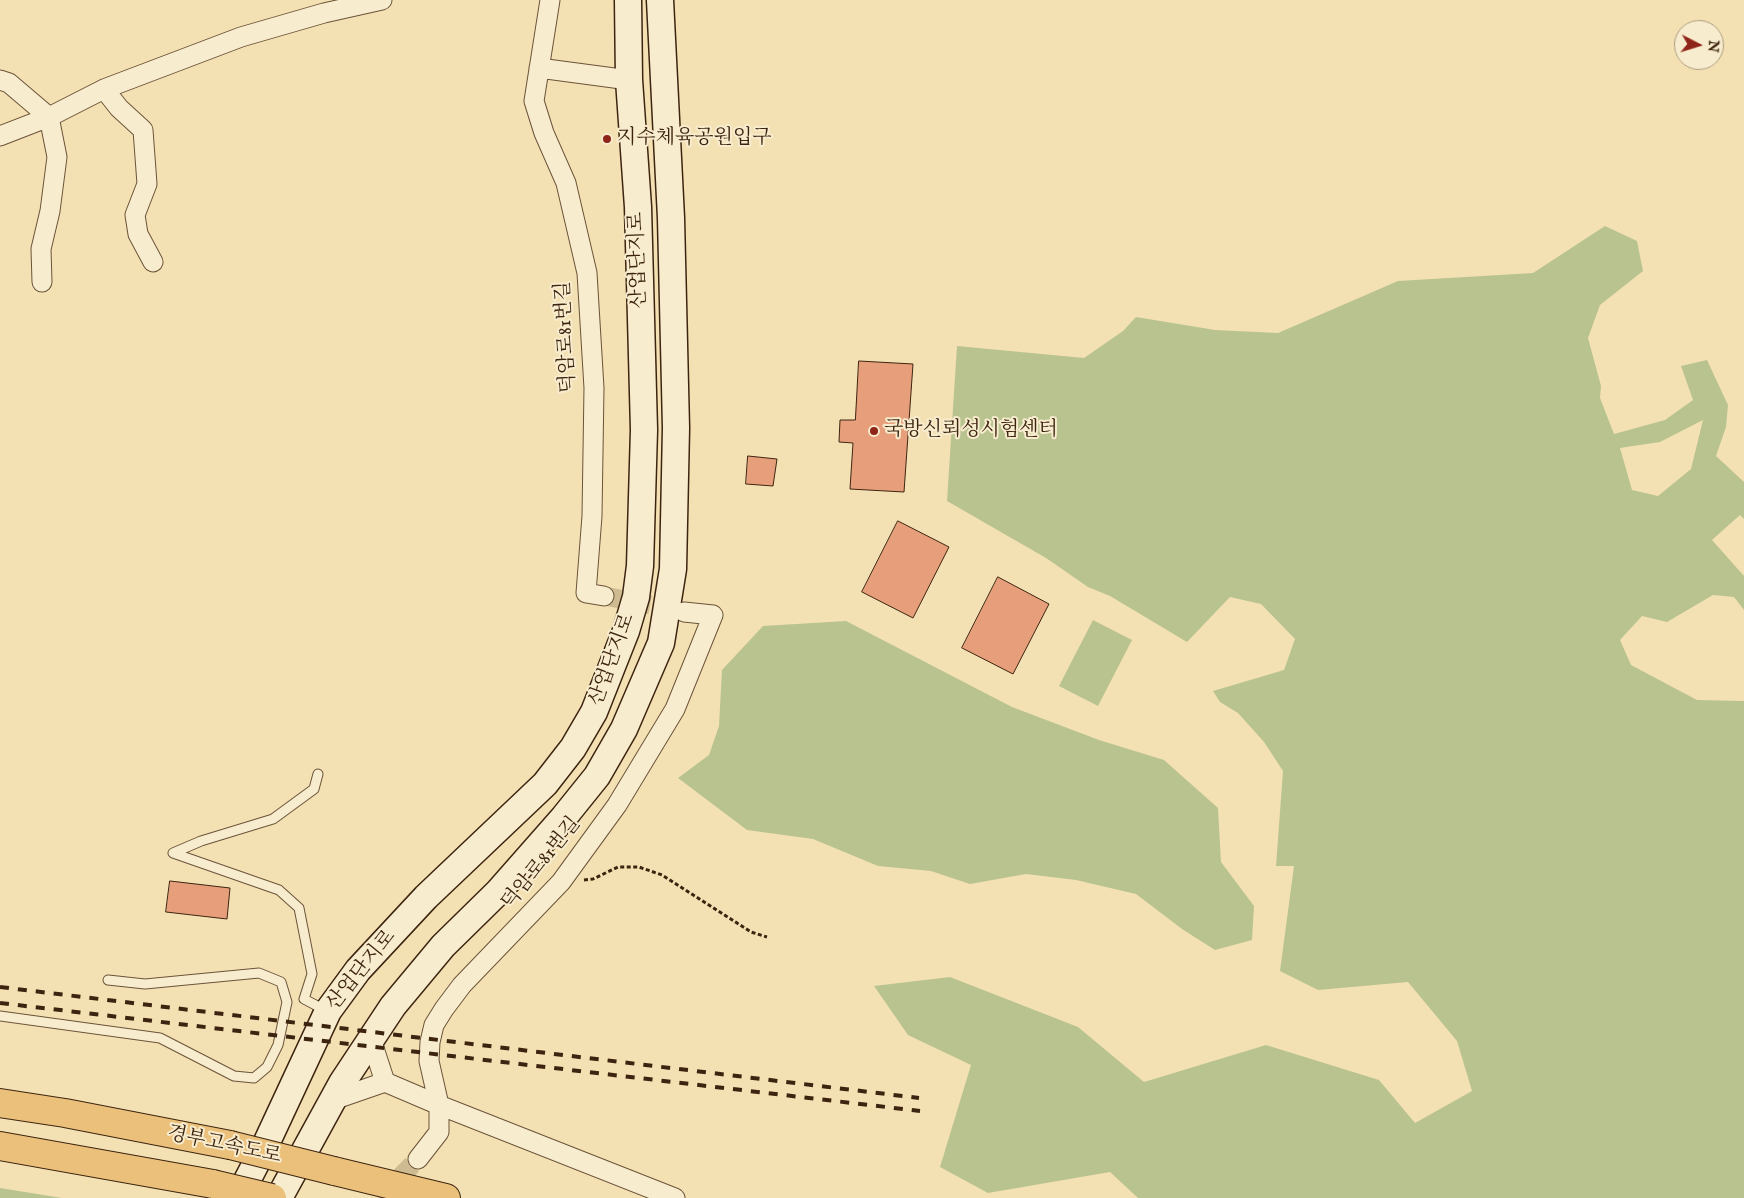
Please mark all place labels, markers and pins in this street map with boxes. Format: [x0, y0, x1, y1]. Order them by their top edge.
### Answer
place label: 지수체육공원입구 [617, 127, 772, 151]
marker: 지수체육공원입구 [601, 133, 613, 145]
place label: 국방신뢰성시험센터 [884, 419, 1058, 443]
marker: 국방신뢰성시험센터 [868, 425, 880, 437]

